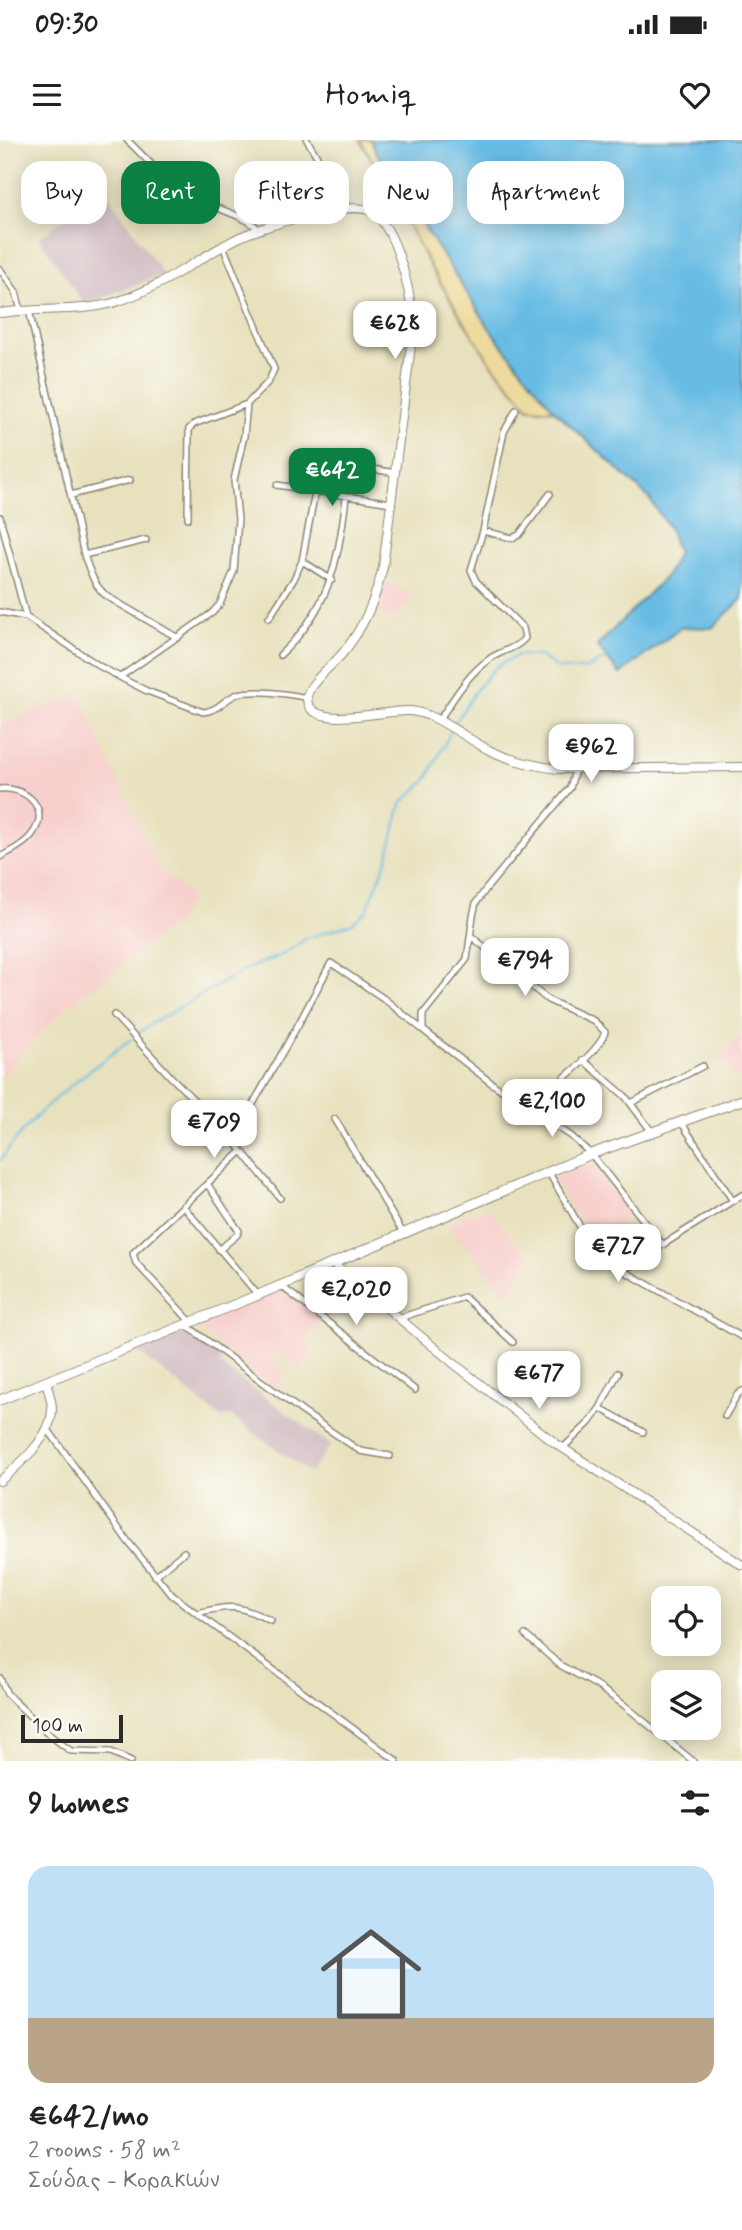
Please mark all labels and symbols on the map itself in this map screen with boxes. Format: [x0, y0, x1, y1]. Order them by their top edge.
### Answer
pin: €628 [354, 302, 436, 361]
pin: €642 [291, 448, 373, 508]
pin: €962 [550, 724, 632, 784]
pin: €794 [484, 938, 566, 998]
pin: €2,100 [495, 1080, 609, 1139]
pin: €709 [173, 1100, 255, 1160]
pin: €727 [577, 1224, 659, 1284]
pin: €2,020 [299, 1268, 413, 1327]
pin: €677 [498, 1352, 580, 1411]
scale bar [21, 1712, 122, 1744]

